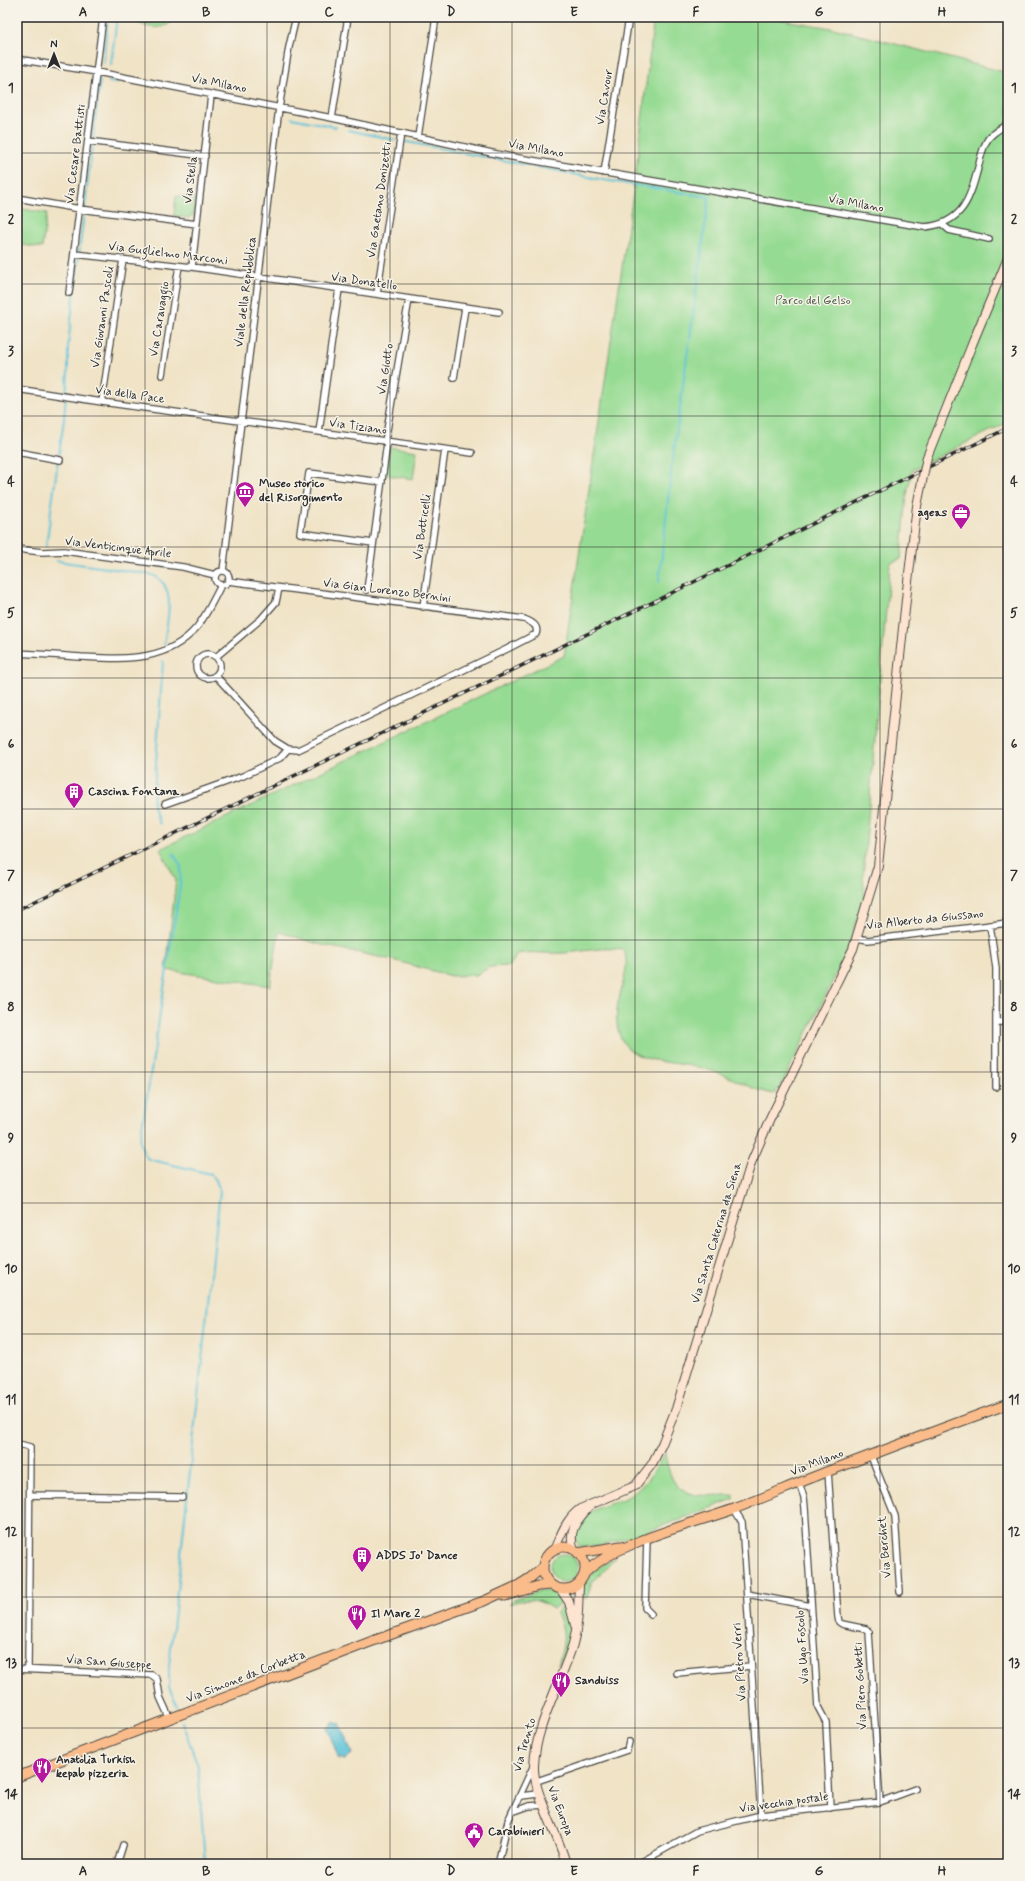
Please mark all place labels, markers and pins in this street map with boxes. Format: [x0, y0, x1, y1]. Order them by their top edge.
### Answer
place label: Museo storico del Risorgimento [259, 476, 343, 507]
museum icon: Museo storico del Risorgimento [234, 480, 256, 508]
office icon: ageas [950, 502, 972, 530]
place label: ageas [918, 505, 948, 521]
building icon: Cascina Fontana [63, 781, 85, 809]
place label: Cascina Fontana [88, 784, 180, 800]
building icon: ADDS Jo' Dance [351, 1545, 373, 1573]
place label: ADDS Jo' Dance [376, 1548, 458, 1564]
restaurant icon: Il Mare 2 [346, 1603, 368, 1631]
place label: Il Mare 2 [371, 1606, 420, 1622]
restaurant icon: Sanduiss [550, 1670, 572, 1698]
place label: Sanduiss [575, 1673, 619, 1689]
place label: Anatolia Turkish kepab pizzeria [56, 1752, 135, 1782]
restaurant icon: Anatolia Turkish kepab pizzeria [31, 1756, 53, 1784]
public building icon: Carabinieri [463, 1821, 485, 1849]
place label: Carabinieri [488, 1824, 545, 1840]

